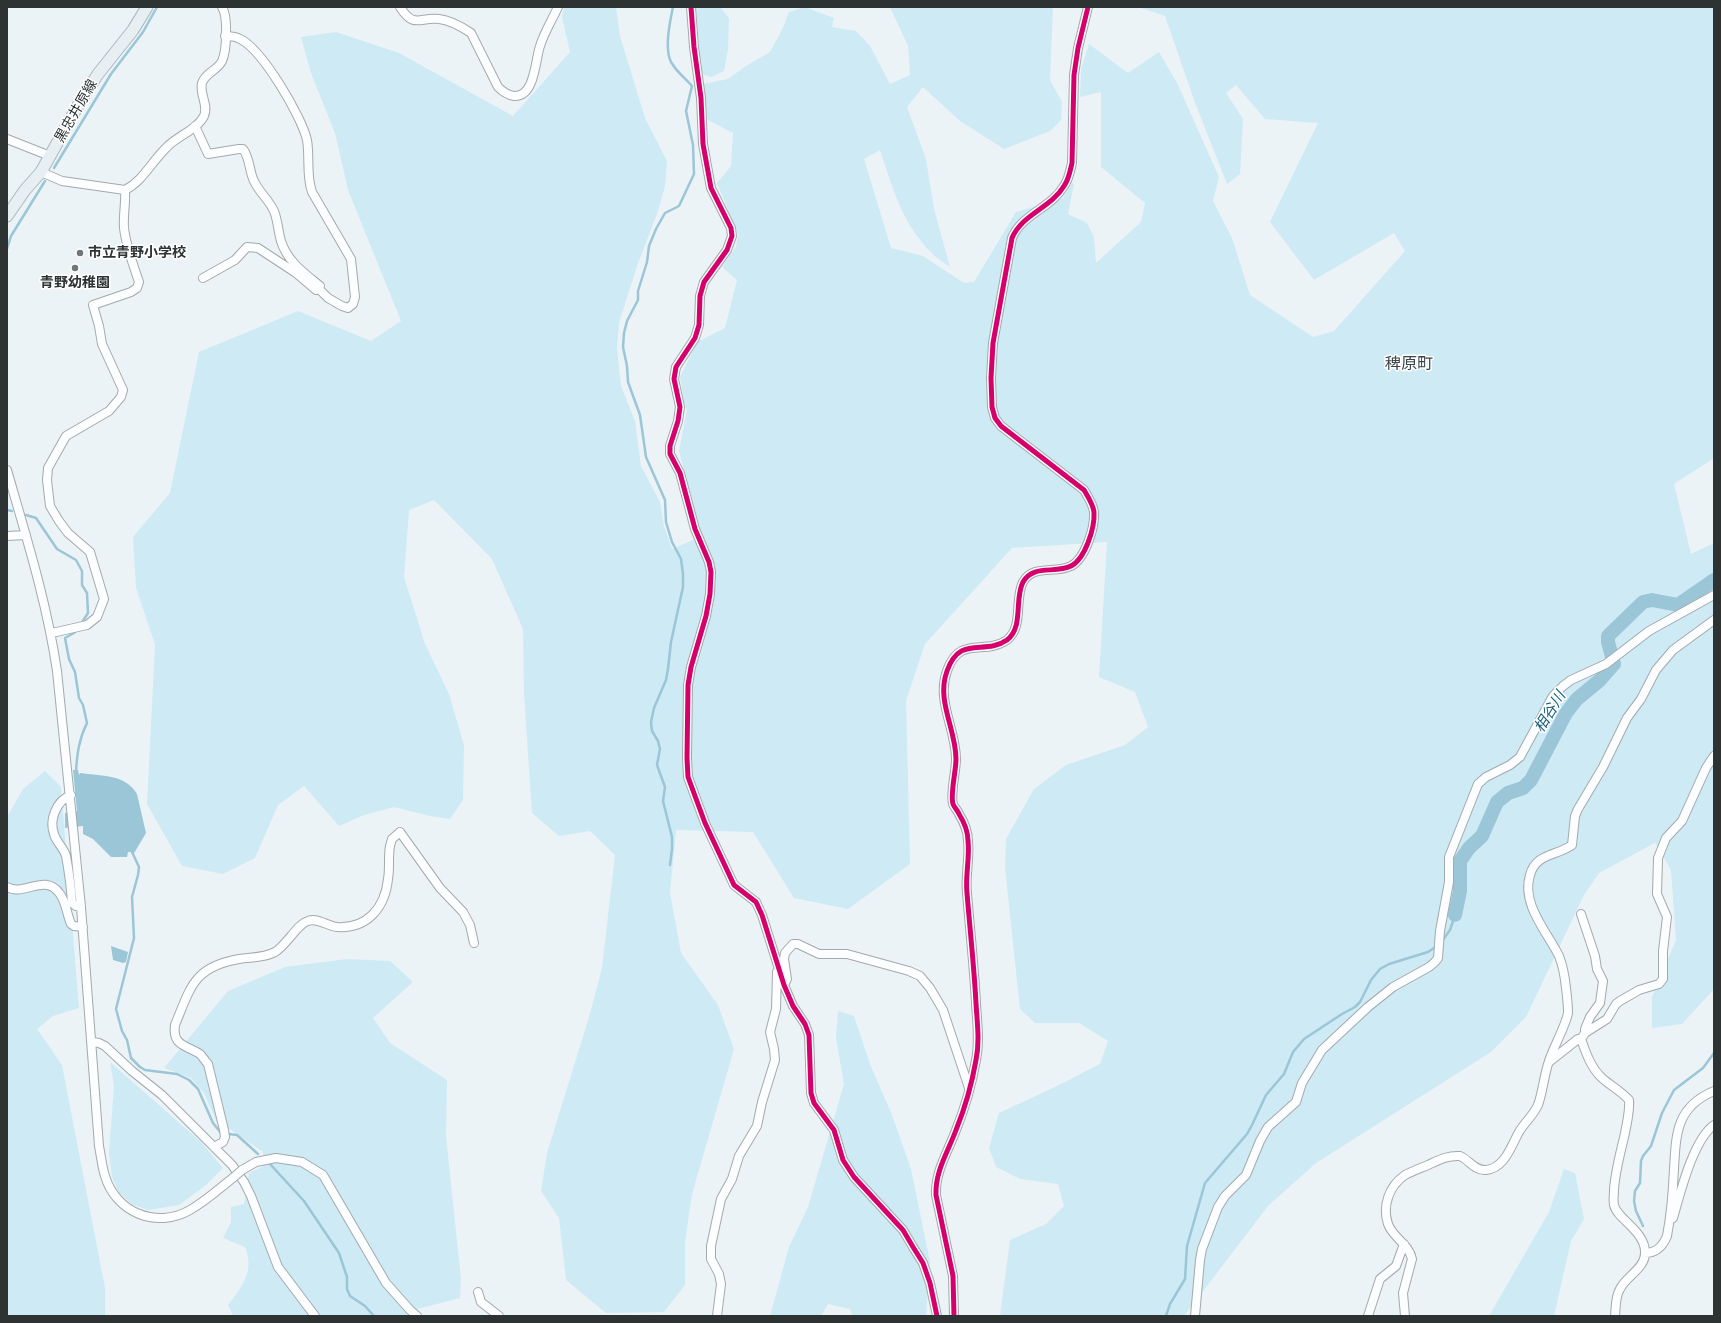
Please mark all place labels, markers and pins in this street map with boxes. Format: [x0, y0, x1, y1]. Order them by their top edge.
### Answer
place label: 市立青野小学校 [88, 245, 186, 261]
marker: 市立青野小学校 [75, 248, 85, 258]
marker: 青野幼稚園 [70, 263, 80, 273]
place label: 青野幼稚園 [40, 275, 110, 291]

